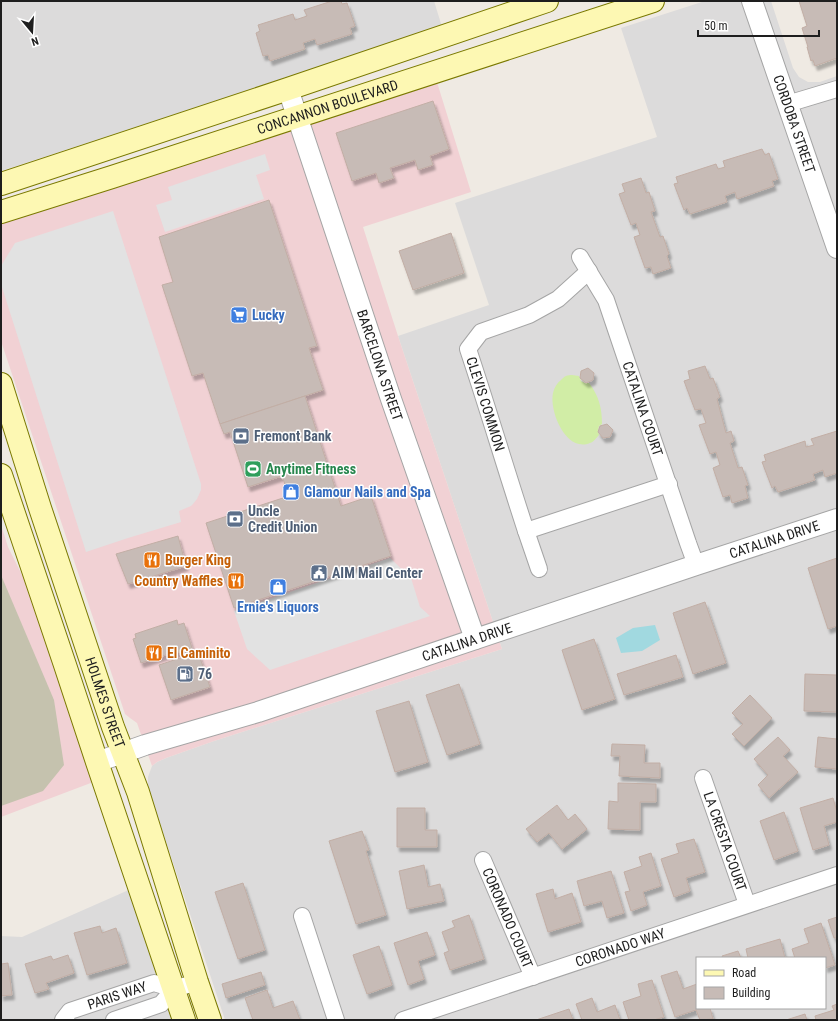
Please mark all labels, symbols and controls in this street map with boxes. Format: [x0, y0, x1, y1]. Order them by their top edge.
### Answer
north arrow [12, 12, 52, 52]
scale bar [698, 12, 819, 38]
text: 50 m [704, 19, 728, 33]
text: N [29, 34, 40, 48]
street label: CORDOBA STREET [770, 73, 819, 175]
street label: CONCANNON BOULEVARD [255, 77, 400, 137]
supermarket icon: Lucky [229, 305, 249, 325]
place label: Lucky [252, 307, 286, 323]
street label: BARCELONA STREET [354, 307, 406, 423]
street label: CLEVIS COMMON [463, 355, 508, 453]
street label: CATALINA COURT [619, 359, 666, 458]
bank icon: Fremont Bank [231, 426, 251, 446]
place label: Fremont Bank [254, 428, 332, 444]
sports icon: Anytime Fitness [243, 459, 263, 479]
place label: Anytime Fitness [266, 461, 356, 477]
shop icon: Glamour Nails and Spa [281, 482, 301, 502]
place label: Glamour Nails and Spa [304, 484, 431, 500]
place label: Uncle Credit Union [248, 503, 318, 535]
bank icon: Uncle Credit Union [225, 509, 245, 529]
street label: CATALINA DRIVE [727, 517, 821, 562]
restaurant icon: Burger King [142, 550, 162, 570]
place label: Burger King [165, 552, 231, 568]
public building icon: AIM Mail Center [309, 563, 329, 583]
place label: AIM Mail Center [332, 565, 423, 581]
restaurant icon: Country Waffles [226, 571, 246, 591]
place label: Country Waffles [134, 573, 223, 589]
shop icon: Ernie's Liquors [268, 577, 288, 597]
place label: Ernie's Liquors [237, 599, 319, 615]
street label: CATALINA DRIVE [420, 619, 514, 664]
restaurant icon: El Caminito [144, 643, 164, 663]
place label: El Caminito [167, 645, 231, 661]
street label: HOLMES STREET [82, 655, 128, 750]
fuel station icon: 76 [175, 664, 195, 684]
place label: 76 [198, 666, 212, 682]
street label: LA CRESTA COURT [700, 789, 750, 893]
street label: CORONADO COURT [479, 866, 536, 970]
street label: CORONADO WAY [573, 925, 668, 970]
legend [696, 957, 826, 1009]
text: Road [732, 966, 756, 980]
street label: PARIS WAY [85, 978, 149, 1013]
text: Building [732, 986, 770, 1000]

